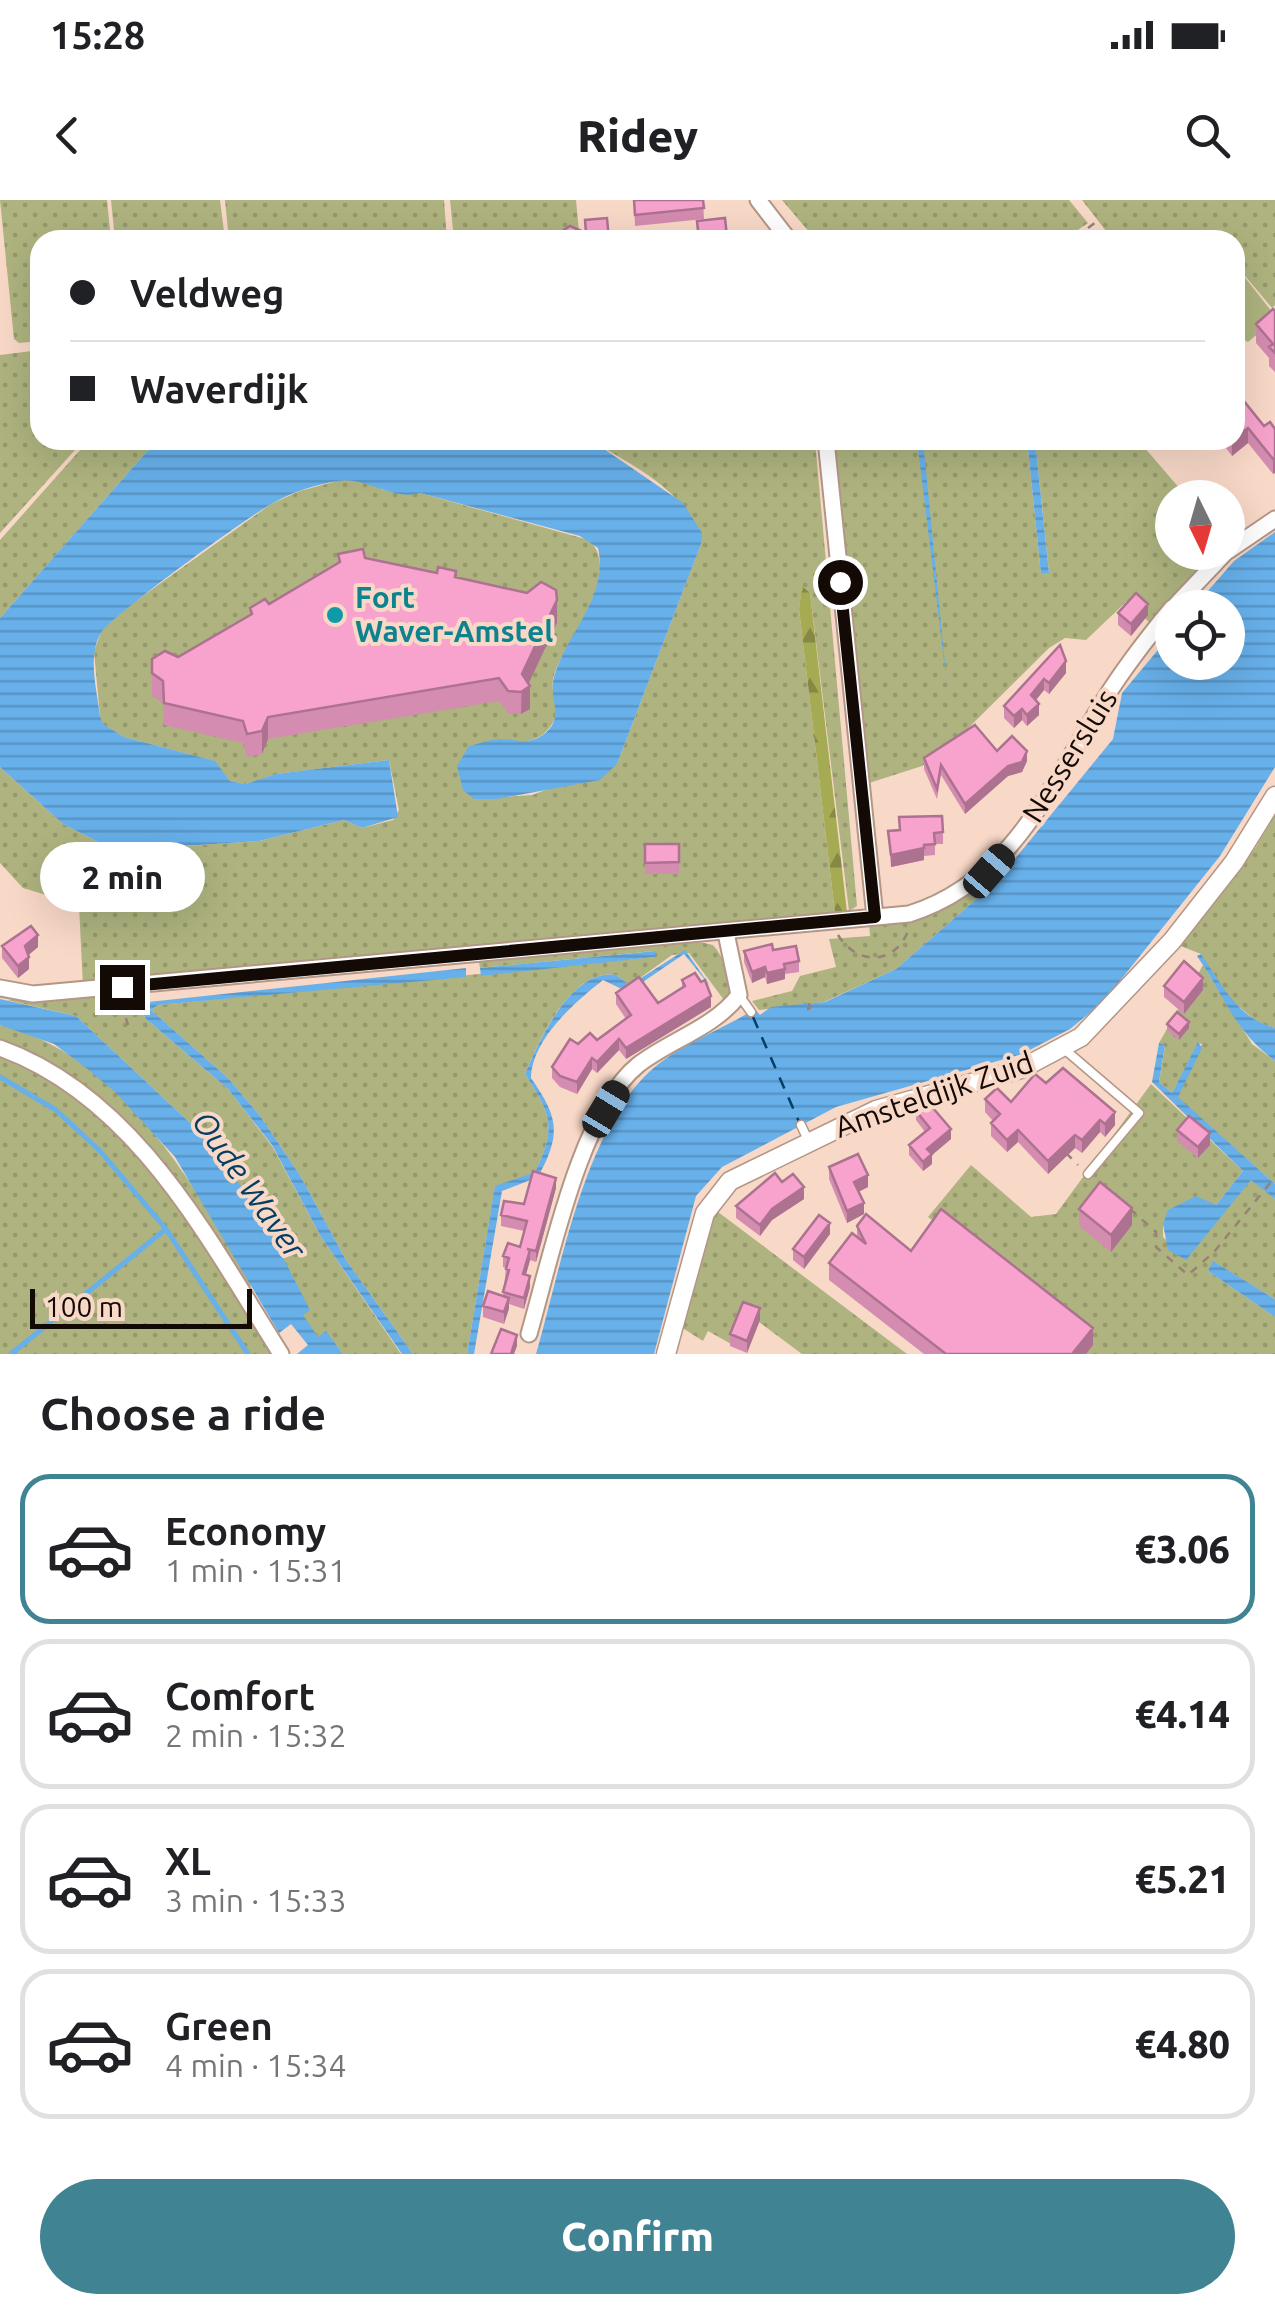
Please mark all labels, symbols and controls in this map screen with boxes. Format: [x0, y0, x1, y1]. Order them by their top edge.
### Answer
text: 15:28 [50, 14, 145, 56]
icon: back [40, 108, 95, 163]
icon: search [1180, 108, 1235, 163]
text: Ridey [577, 110, 698, 161]
text: Veldweg [130, 272, 285, 314]
text: Waverdijk [130, 368, 308, 410]
north arrow [1155, 480, 1245, 570]
map controls [1155, 480, 1245, 680]
route start [818, 560, 863, 605]
place label: Fort Waver-Amstel [355, 580, 553, 648]
button: locate [1155, 590, 1245, 680]
marker: Fort Waver-Amstel [324, 604, 346, 626]
street label: Nessersluis [1015, 683, 1123, 828]
car [958, 839, 1020, 903]
callout: 2 min [39, 842, 204, 912]
text: 2 min [82, 859, 163, 895]
route end [100, 965, 145, 1010]
street label: Amsteldijk Zuid [830, 1044, 1037, 1144]
car [578, 1076, 634, 1142]
water label: Oude Waver [186, 1104, 314, 1266]
scale bar [30, 1284, 252, 1328]
text: 100 m [45, 1291, 123, 1322]
text: Choose a ride [40, 1388, 326, 1439]
icon: car [45, 1504, 135, 1594]
text: Economy [165, 1510, 326, 1552]
text: €3.06 [1135, 1528, 1230, 1570]
text: 1 min · 15:31 [165, 1552, 347, 1588]
icon: car [45, 1669, 135, 1759]
text: Comfort [165, 1675, 315, 1717]
text: €4.14 [1135, 1693, 1230, 1735]
text: 2 min · 15:32 [165, 1717, 347, 1753]
icon: car [45, 1834, 135, 1924]
text: XL [165, 1840, 211, 1882]
text: €5.21 [1135, 1858, 1230, 1900]
text: 3 min · 15:33 [165, 1882, 347, 1918]
icon: car [45, 1999, 135, 2089]
text: Green [165, 2005, 273, 2047]
text: €4.80 [1135, 2023, 1230, 2065]
text: 4 min · 15:34 [165, 2047, 347, 2083]
button: Confirm [40, 2179, 1235, 2294]

